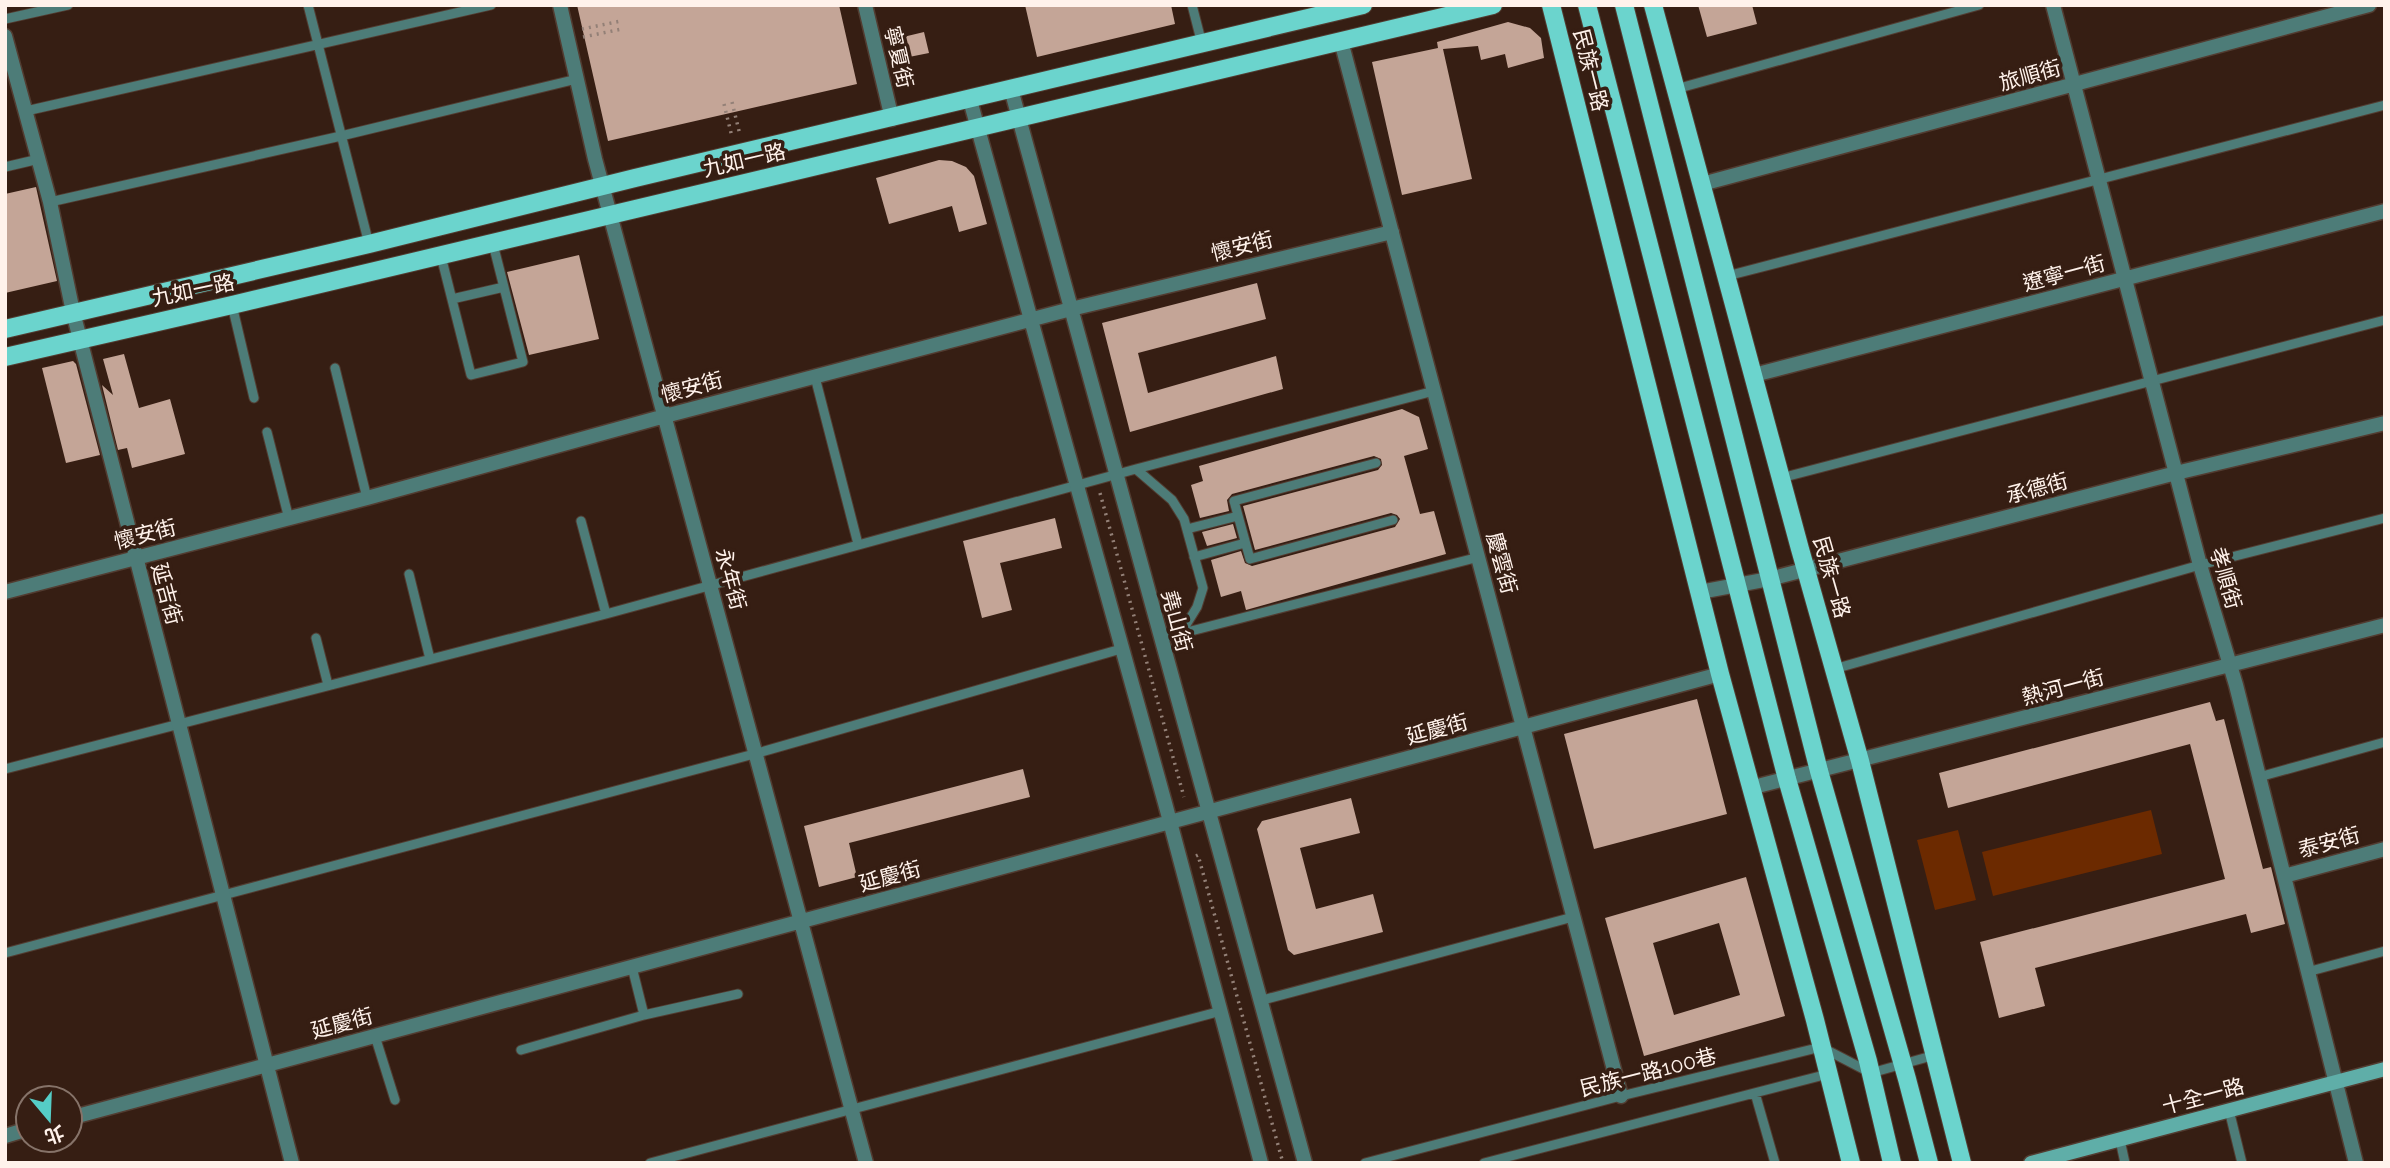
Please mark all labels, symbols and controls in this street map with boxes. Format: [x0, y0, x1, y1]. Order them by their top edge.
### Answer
street label: 寧夏街 [880, 23, 918, 91]
street label: 民族一路 [1569, 26, 1613, 114]
street label: 旅順街 [1996, 55, 2064, 95]
street label: 九如一路 [700, 138, 788, 182]
street label: 懷安街 [1208, 226, 1276, 266]
street label: 遼寧一街 [2020, 250, 2108, 296]
street label: 九如一路 [149, 269, 237, 311]
street label: 懷安街 [658, 367, 726, 407]
street label: 承德街 [2003, 468, 2071, 508]
street label: 懷安街 [111, 514, 179, 554]
street label: 慶雲街 [1482, 529, 1522, 597]
street label: 民族一路 [1808, 533, 1856, 621]
street label: 孝順街 [2205, 544, 2247, 612]
street label: 永年街 [711, 545, 751, 613]
street label: 延吉街 [147, 560, 187, 628]
street label: 堯山街 [1157, 587, 1197, 655]
street label: 熱河一街 [2019, 664, 2107, 710]
street label: 延慶街 [1403, 709, 1471, 749]
street label: 泰安街 [2295, 822, 2363, 862]
street label: 延慶街 [856, 856, 924, 896]
street label: 延慶街 [308, 1003, 376, 1043]
street label: 民族一路100巷 [1577, 1043, 1719, 1101]
street label: 十全一路 [2159, 1073, 2247, 1119]
north arrow [14, 1084, 84, 1154]
text: 北 [42, 1122, 67, 1149]

